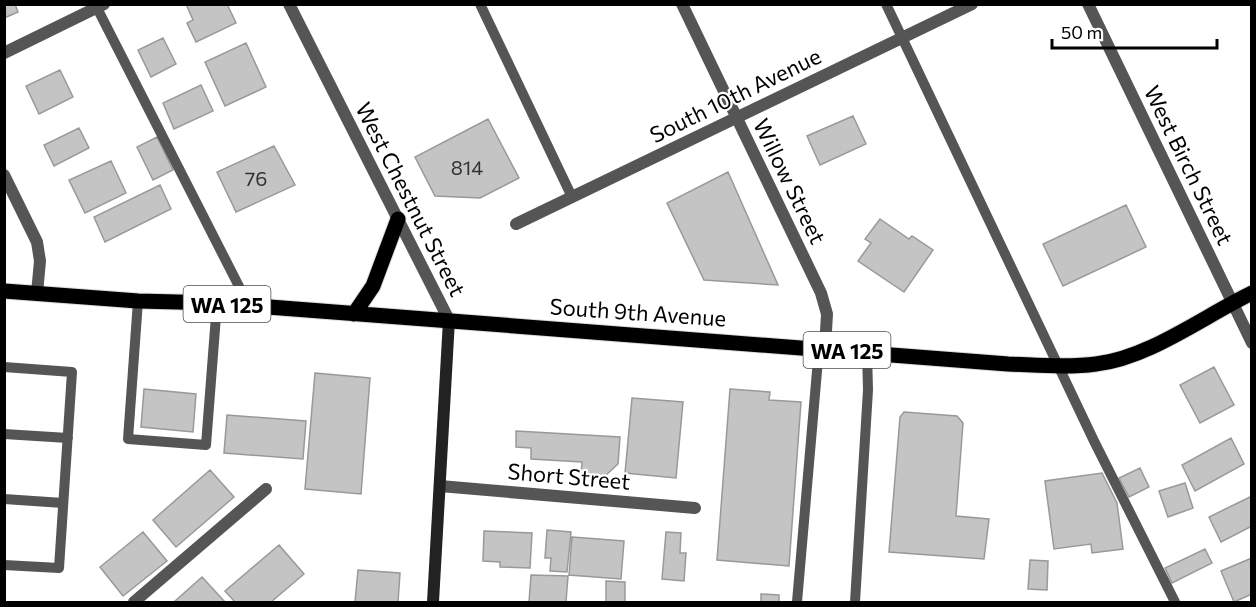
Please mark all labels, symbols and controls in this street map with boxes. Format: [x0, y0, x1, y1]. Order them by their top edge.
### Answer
scale bar [1052, 12, 1217, 50]
text: 50 m [1061, 21, 1102, 43]
street label: South 10th Avenue [645, 42, 825, 148]
street label: West Birch Street [1139, 81, 1239, 249]
street label: West Chestnut Street [350, 97, 472, 301]
street label: Willow Street [748, 114, 832, 248]
house number: 814 [451, 155, 483, 179]
house number: 76 [245, 166, 267, 190]
road number: WA 125 [184, 286, 270, 322]
street label: South 9th Avenue [549, 292, 727, 332]
road number: WA 125 [804, 332, 890, 368]
street label: Short Street [507, 457, 631, 495]

